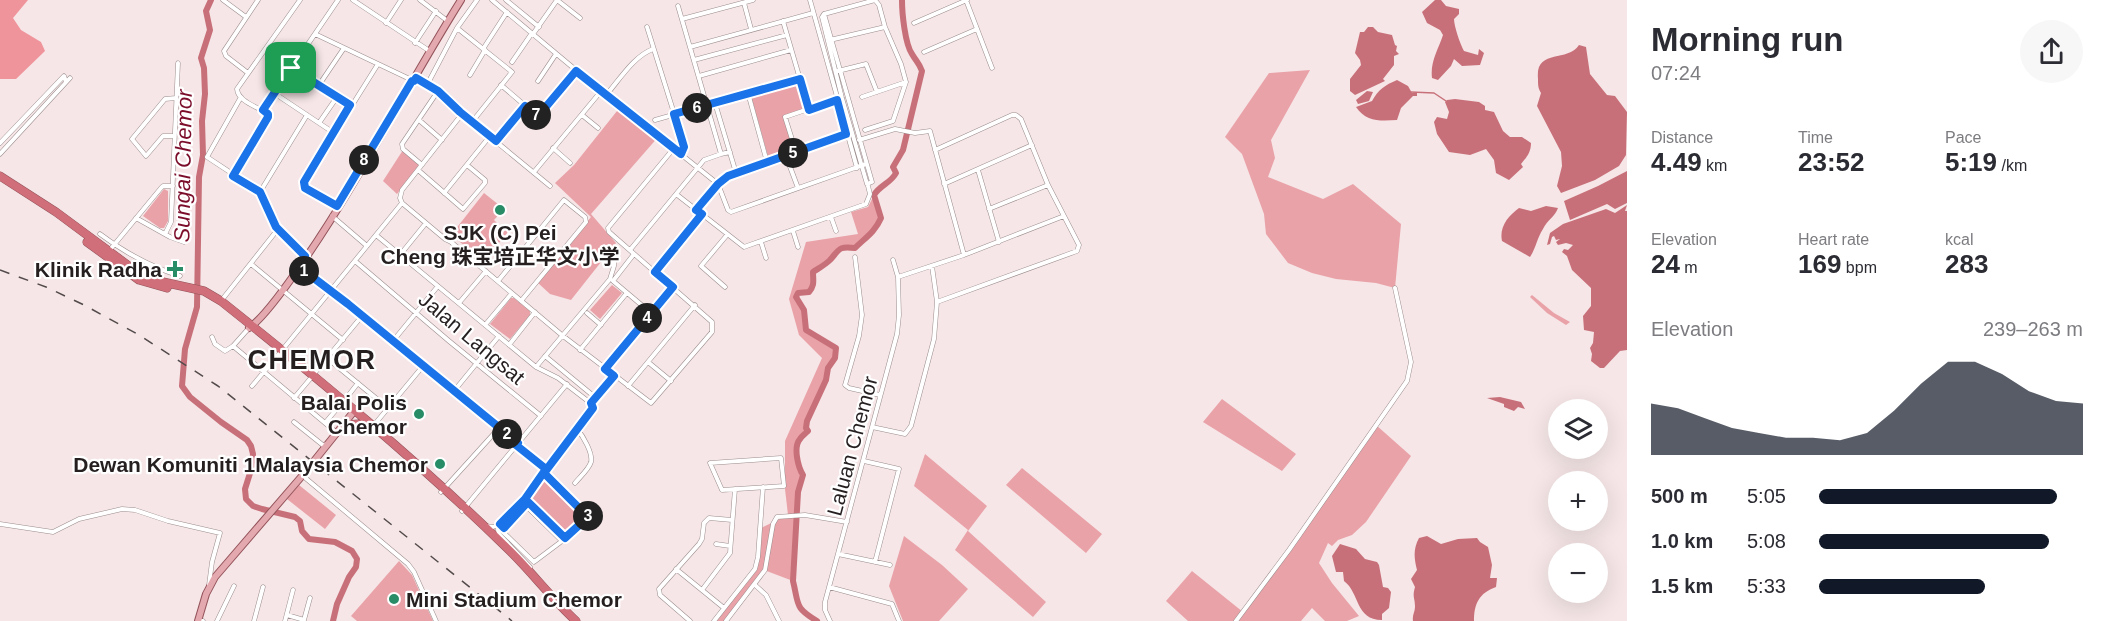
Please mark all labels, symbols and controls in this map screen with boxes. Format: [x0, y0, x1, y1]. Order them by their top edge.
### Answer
button: share [2020, 20, 2083, 83]
text: Morning run [1651, 21, 1843, 58]
pin [265, 42, 316, 93]
icon: arrive [274, 51, 307, 84]
text: 07:24 [1651, 62, 1701, 84]
water label: Sungai Chemor [169, 88, 197, 243]
pin: 6 [682, 93, 712, 123]
text: 6 [693, 99, 701, 116]
pin: 7 [521, 100, 551, 130]
text: 7 [532, 106, 540, 123]
text: Distance [1651, 129, 1713, 146]
text: Time [1798, 129, 1833, 146]
text: Pace [1945, 129, 1981, 146]
pin: 5 [778, 138, 808, 168]
text: 5 [789, 144, 797, 161]
pin: 8 [349, 145, 379, 175]
text: 4.49 [1651, 147, 1702, 177]
text: 23:52 [1798, 147, 1865, 177]
text: 5:19 [1945, 147, 1997, 177]
text: 8 [360, 151, 368, 168]
text: km [1702, 157, 1727, 174]
text: /km [1997, 157, 2027, 174]
marker: SJK (C) Pei Cheng 珠宝培正华文小学 [493, 203, 507, 217]
place label: SJK (C) Pei Cheng 珠宝培正华文小学 [380, 221, 620, 268]
text: Elevation [1651, 231, 1717, 248]
text: Heart rate [1798, 231, 1869, 248]
text: kcal [1945, 231, 1973, 248]
text: 24 [1651, 249, 1680, 279]
text: 169 [1798, 249, 1841, 279]
text: 283 [1945, 249, 1988, 279]
pin: 1 [289, 256, 319, 286]
place label: Klinik Radha [35, 258, 162, 281]
text: m [1680, 259, 1698, 276]
text: bpm [1841, 259, 1877, 276]
marker: Klinik Radha [166, 260, 184, 278]
text: 1 [300, 262, 308, 279]
street label: Jalan Langsat [415, 287, 530, 389]
pin: 4 [632, 303, 662, 333]
text: 4 [643, 309, 651, 326]
text: Elevation [1651, 318, 1733, 340]
text: 239–263 m [1983, 318, 2083, 340]
district label: CHEMOR [248, 345, 377, 375]
street label: Laluan Chemor [822, 374, 882, 518]
place label: Balai Polis Chemor [301, 391, 407, 438]
map controls [1548, 399, 1608, 603]
button: layers [1548, 399, 1608, 459]
marker: Balai Polis Chemor [412, 407, 426, 421]
pin: 2 [492, 419, 522, 449]
text: 2 [503, 425, 511, 442]
place label: Dewan Komuniti 1Malaysia Chemor [73, 453, 428, 476]
marker: Dewan Komuniti 1Malaysia Chemor [433, 457, 447, 471]
button: + [1548, 471, 1608, 531]
text: 500 m [1651, 485, 1708, 507]
text: 5:05 [1747, 485, 1786, 507]
pin: 3 [573, 501, 603, 531]
text: 3 [584, 507, 592, 524]
text: 1.0 km [1651, 530, 1713, 552]
text: 5:08 [1747, 530, 1786, 552]
button: − [1548, 543, 1608, 603]
text: 1.5 km [1651, 575, 1713, 597]
text: 5:33 [1747, 575, 1786, 597]
place label: Mini Stadium Chemor [406, 588, 622, 611]
marker: Mini Stadium Chemor [387, 592, 401, 606]

